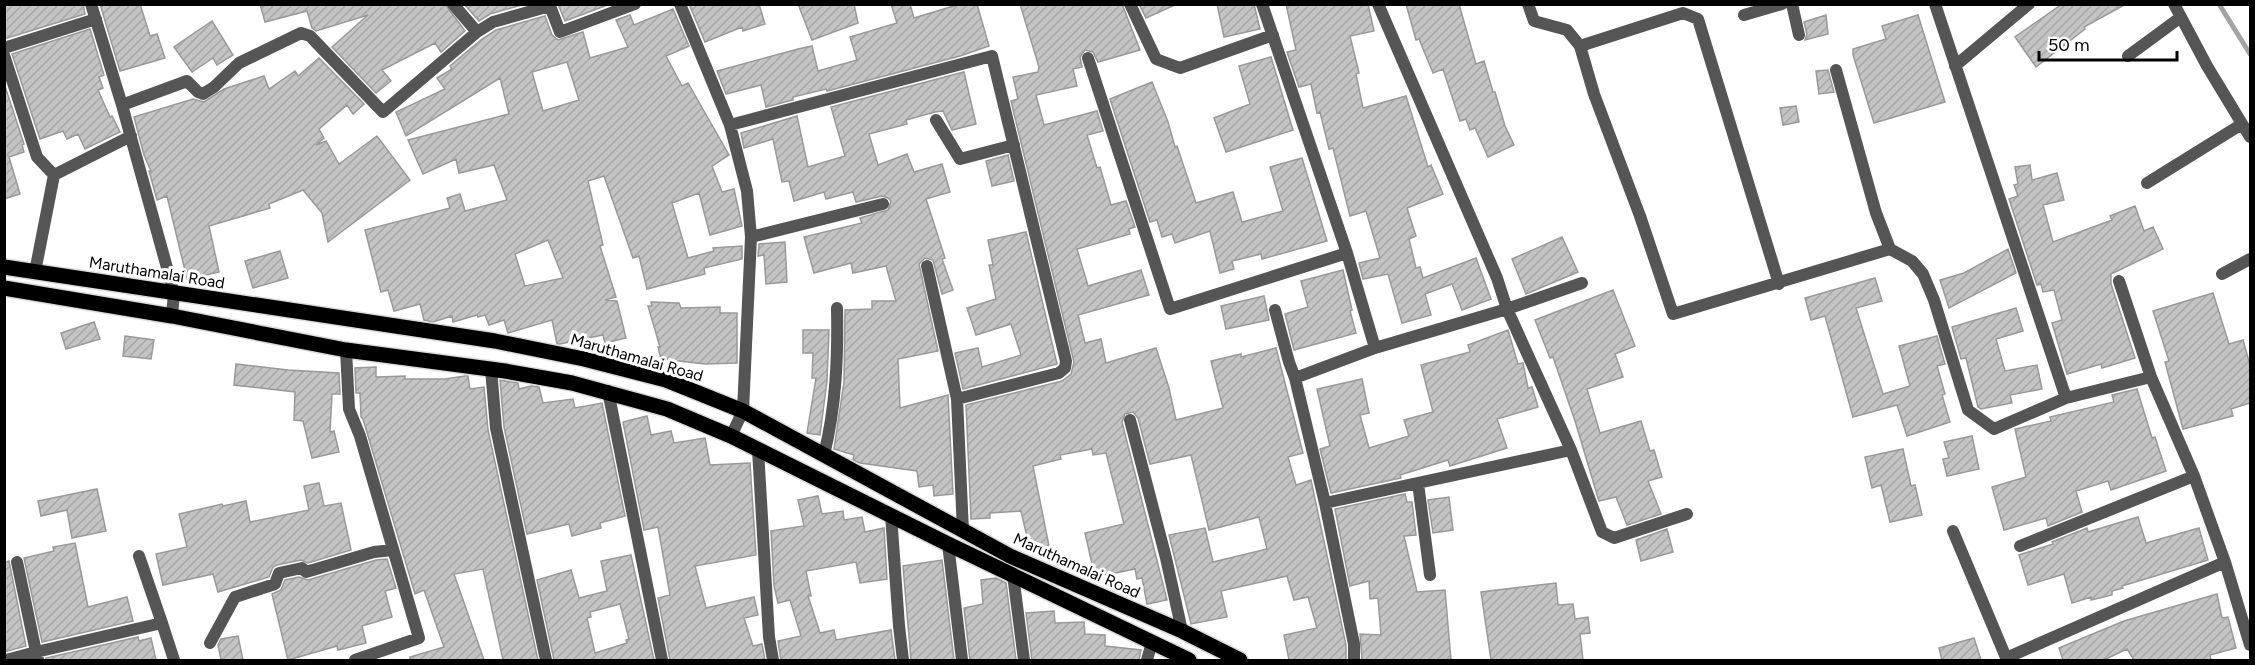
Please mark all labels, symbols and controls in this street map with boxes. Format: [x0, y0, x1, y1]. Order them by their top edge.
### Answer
scale bar [2039, 24, 2177, 62]
text: 50 m [2048, 34, 2090, 56]
street label: Maruthamalai Road [88, 252, 226, 293]
street label: Maruthamalai Road [568, 329, 705, 386]
street label: Maruthamalai Road [1010, 529, 1143, 602]

